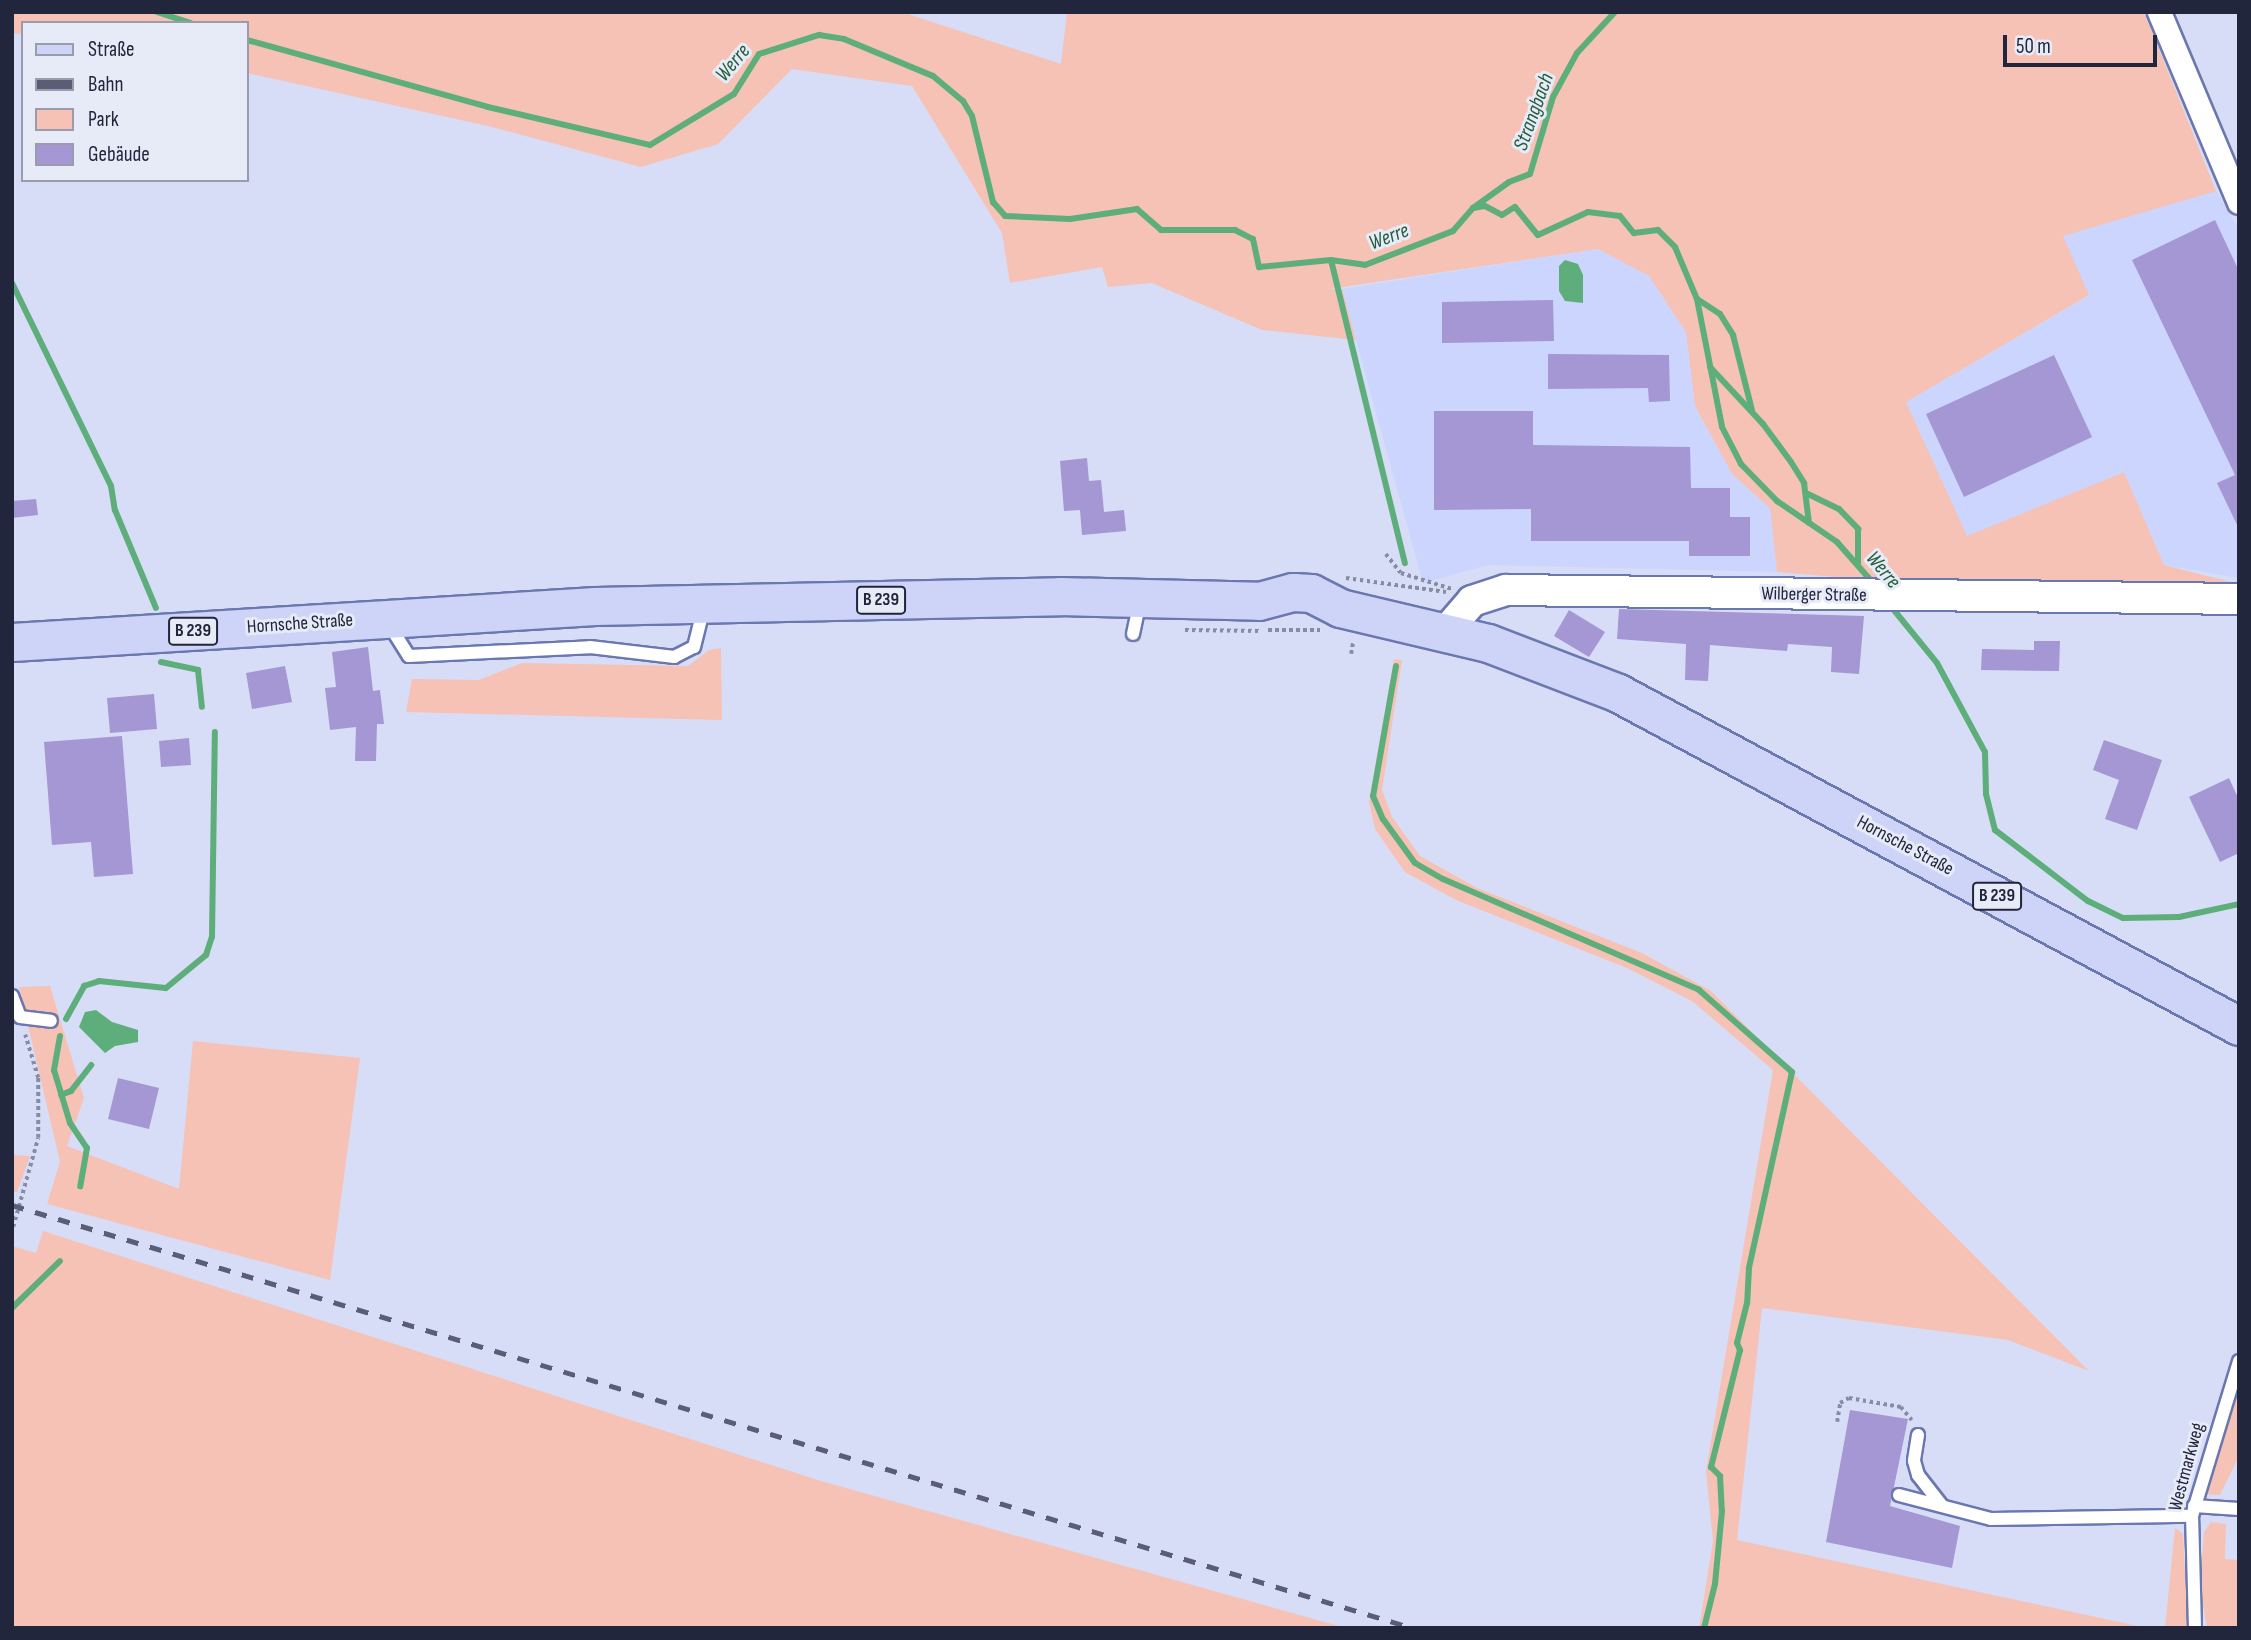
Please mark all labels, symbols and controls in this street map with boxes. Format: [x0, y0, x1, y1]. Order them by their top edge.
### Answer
legend [21, 21, 248, 182]
scale bar [2006, 21, 2160, 65]
text: 50 m [2016, 34, 2051, 59]
text: Straße [88, 37, 134, 62]
water label: Werre [710, 39, 756, 87]
water label: Strangbach [1508, 70, 1560, 154]
text: Bahn [88, 72, 123, 97]
text: Park [88, 107, 119, 132]
text: Gebäude [88, 142, 150, 167]
water label: Werre [1365, 218, 1413, 256]
water label: Werre [1860, 546, 1906, 594]
street label: Wilberger Straße [1761, 583, 1867, 607]
road number: B 239 [855, 586, 907, 614]
street label: Hornsche Straße [246, 609, 354, 639]
road number: B 239 [167, 616, 219, 646]
street label: Hornsche Straße [1853, 811, 1957, 881]
road number: B 239 [1971, 882, 2023, 911]
street label: Westmarkweg [2164, 1420, 2210, 1514]

